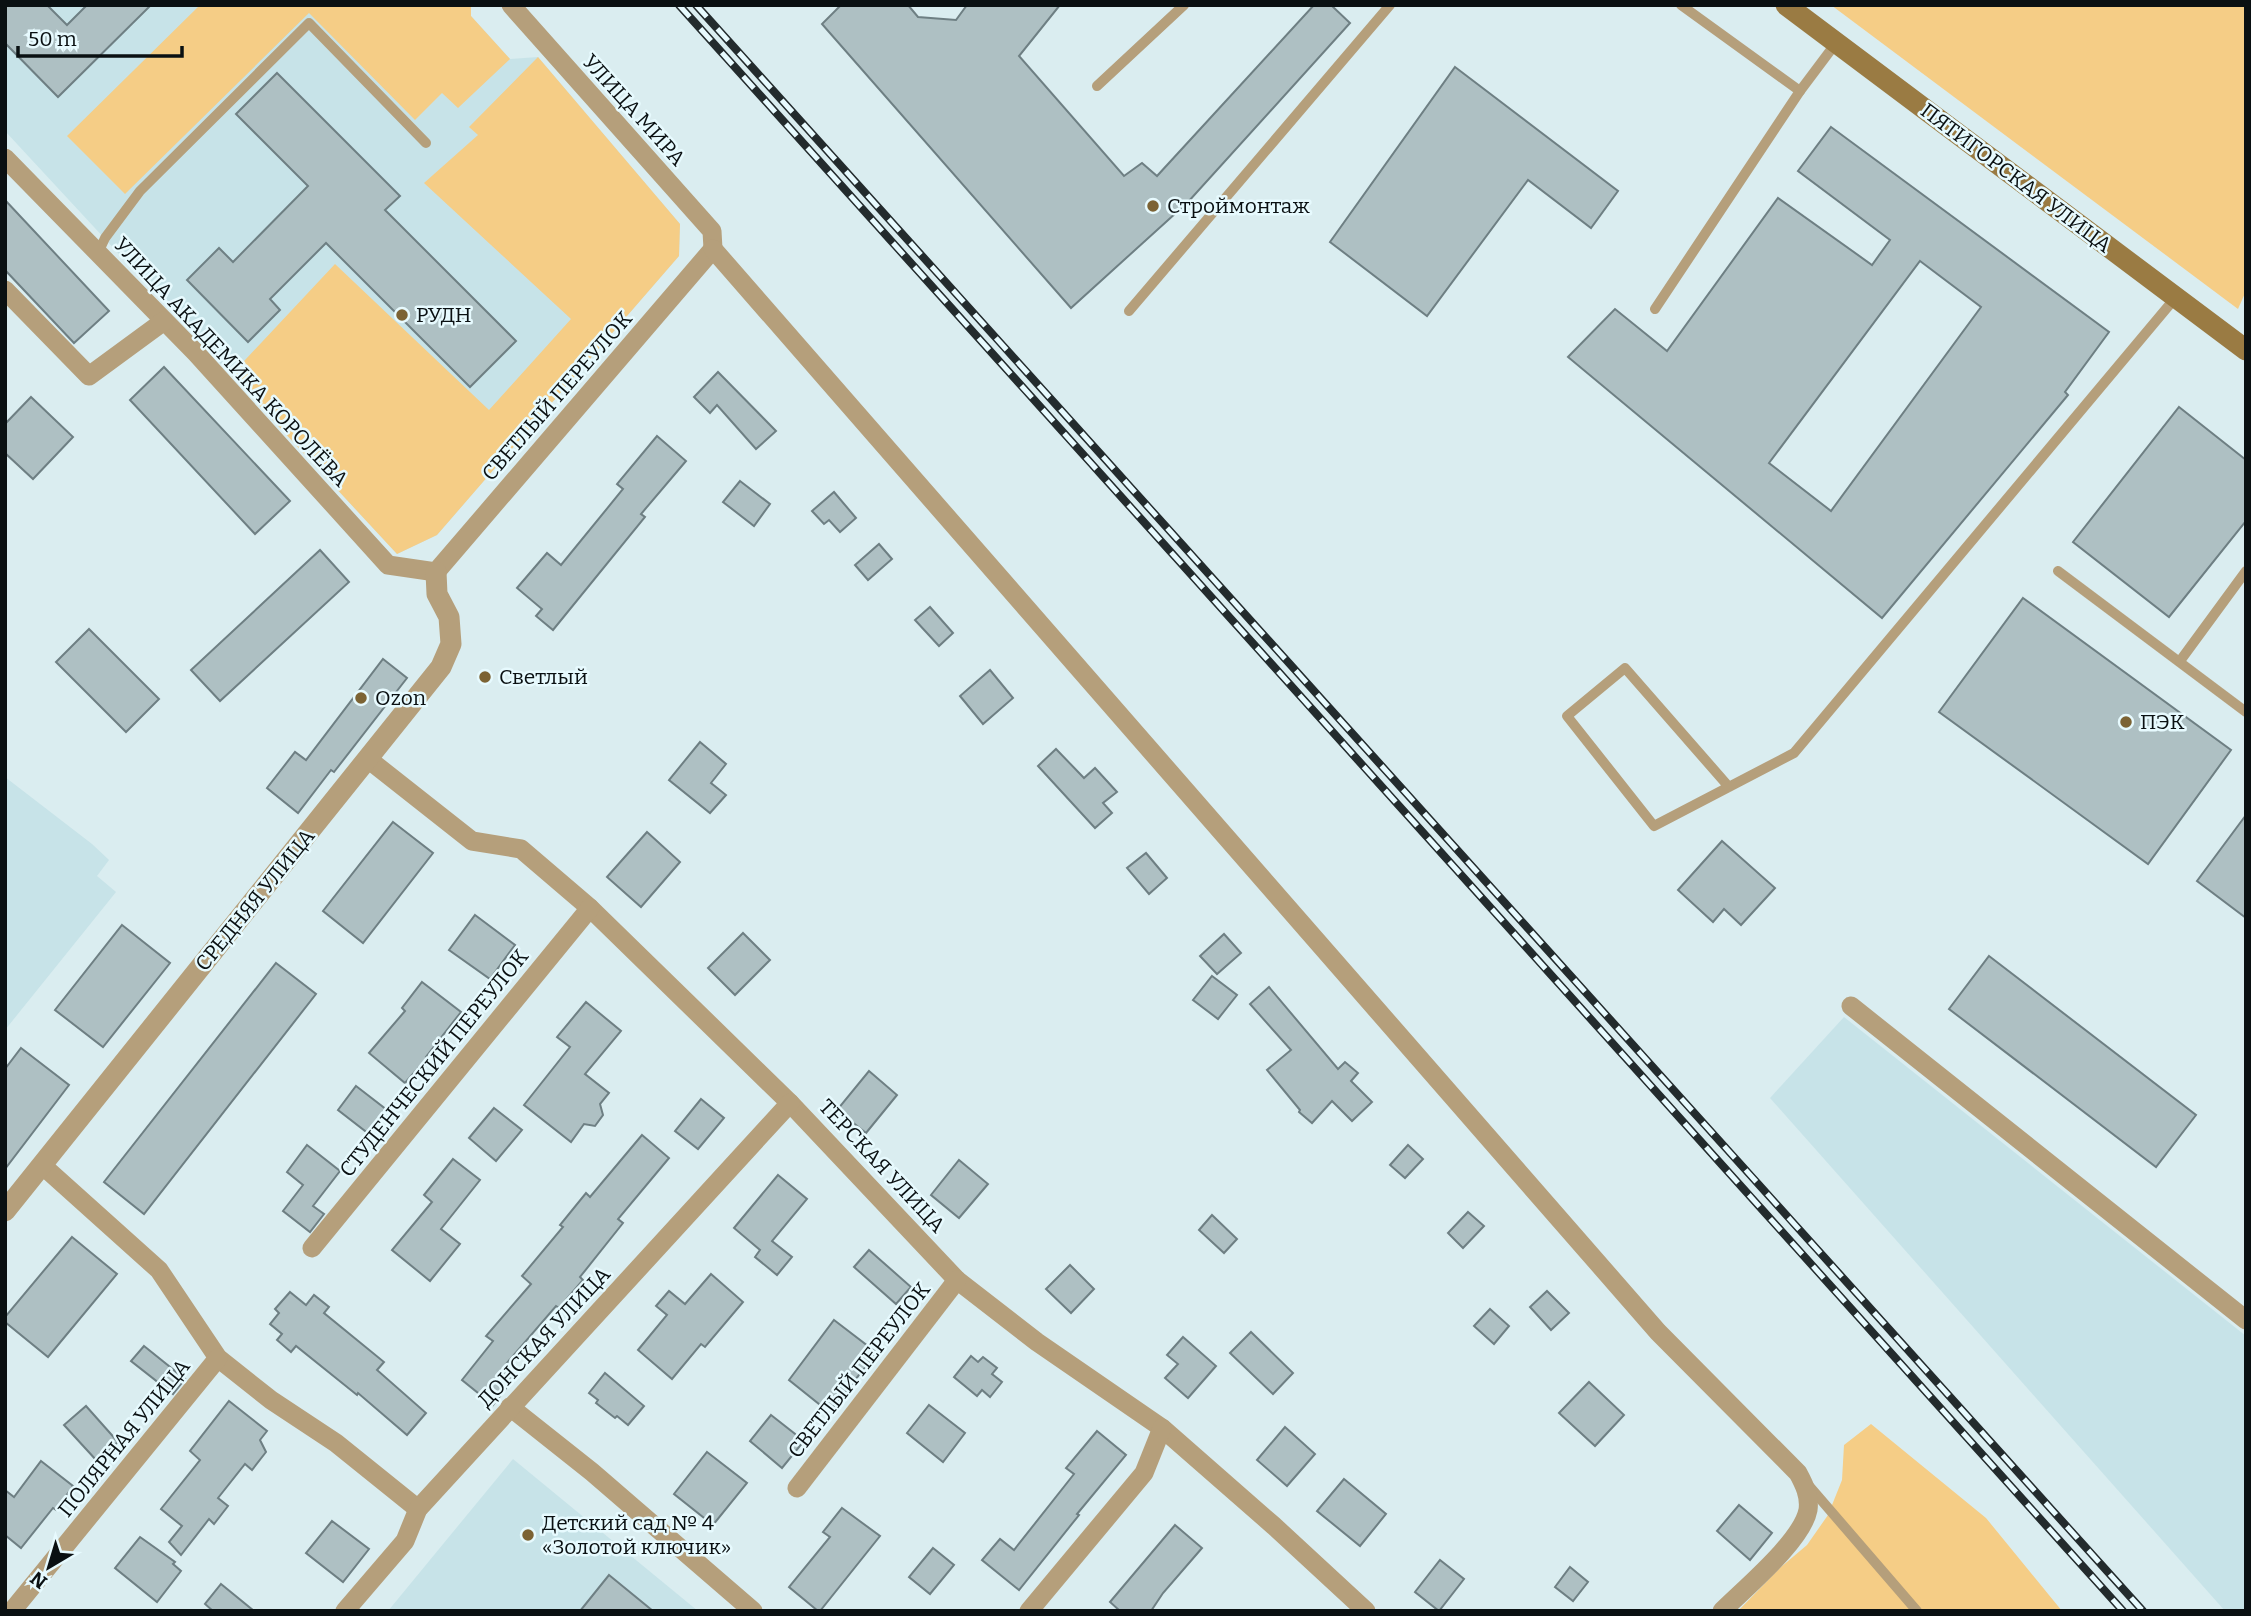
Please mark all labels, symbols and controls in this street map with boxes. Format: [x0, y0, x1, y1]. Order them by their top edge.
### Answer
scale bar [18, 14, 182, 58]
text: 50 m [28, 26, 77, 52]
street label: УЛИЦА МИРА [577, 49, 691, 171]
street label: ПЯТИГОРСКАЯ УЛИЦА [1915, 98, 2117, 258]
place label: Строймонтаж [1167, 193, 1310, 219]
marker: Строймонтаж [1145, 198, 1161, 214]
street label: УЛИЦА АКАДЕМИКА КОРОЛЁВА [108, 232, 354, 492]
place label: РУДН [416, 302, 472, 328]
street label: СВЕТЛЫЙ ПЕРЕУЛОК [476, 306, 638, 486]
marker: РУДН [394, 307, 410, 323]
place label: Светлый [499, 664, 588, 690]
marker: Светлый [477, 669, 493, 685]
place label: Ozon [375, 685, 426, 711]
marker: Ozon [353, 690, 369, 706]
place label: ПЭК [2140, 709, 2185, 735]
marker: ПЭК [2118, 714, 2134, 730]
street label: СРЕДНЯЯ УЛИЦА [190, 824, 320, 976]
street label: СТУДЕНЧЕСКИЙ ПЕРЕУЛОК [334, 944, 534, 1182]
street label: ТЕРСКАЯ УЛИЦА [813, 1094, 951, 1238]
street label: ДОНСКАЯ УЛИЦА [472, 1261, 616, 1413]
street label: СВЕТЛЫЙ ПЕРЕУЛОК [782, 1277, 936, 1463]
street label: ПОЛЯРНАЯ УЛИЦА [52, 1354, 196, 1522]
place label: Детский сад № 4 «Золотой ключик» [542, 1510, 731, 1560]
marker: Детский сад № 4 «Золотой ключик» [520, 1527, 536, 1543]
north arrow [14, 1532, 84, 1602]
text: N [26, 1566, 52, 1594]

